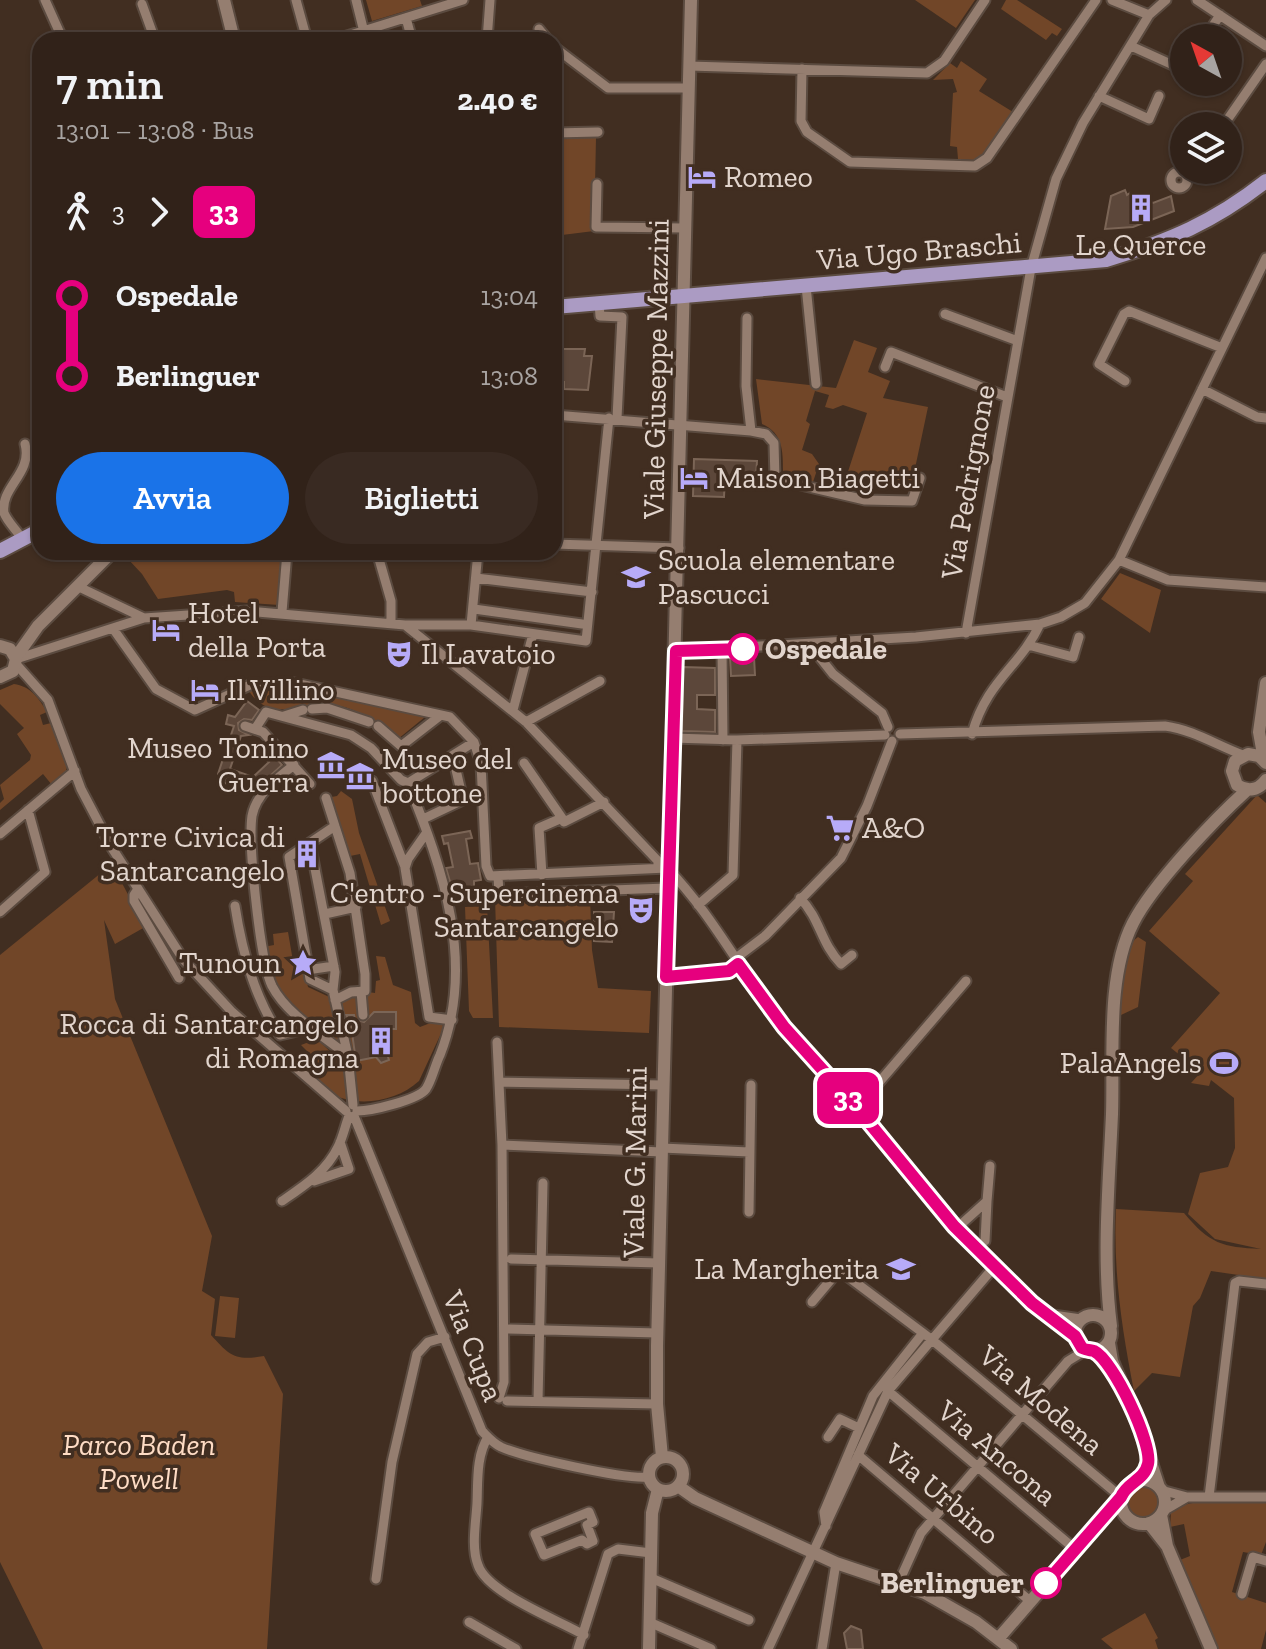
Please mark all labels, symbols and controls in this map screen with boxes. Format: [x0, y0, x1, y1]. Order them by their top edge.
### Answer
north arrow [1170, 24, 1242, 96]
map controls [1170, 24, 1242, 184]
text: 7 min [56, 57, 163, 110]
text: 2.40 € [457, 82, 538, 118]
button: layers [1170, 112, 1242, 184]
text: 13:01 – 13:08 · Bus [56, 114, 254, 146]
place label: Romeo [724, 159, 813, 195]
hotel icon: Romeo [687, 162, 717, 192]
icon: walk [56, 190, 100, 234]
icon: forward [137, 190, 181, 234]
building icon: Le Querce [1126, 193, 1156, 223]
text: 33 [209, 195, 239, 228]
text: 3 [112, 196, 125, 228]
street label: Viale Giuseppe Mazzini [635, 219, 677, 520]
street label: Via Ugo Braschi [814, 224, 1023, 278]
place label: Le Querce [1076, 227, 1206, 263]
text: Ospedale [116, 278, 238, 314]
text: 13:04 [480, 280, 538, 312]
text: Berlinguer [116, 358, 260, 394]
text: 13:08 [480, 360, 538, 392]
street label: Via Pedrignone [933, 382, 1003, 583]
button: Avvia [56, 452, 289, 544]
button: Biglietti [305, 452, 538, 544]
place label: Maison Biagetti [716, 460, 920, 496]
hotel icon: Maison Biagetti [679, 463, 709, 493]
place label: Scuola elementare Pascucci [658, 542, 895, 612]
school or university icon: Scuola elementare Pascucci [621, 562, 651, 592]
place label: Hotel della Porta [188, 595, 326, 665]
hotel icon: Hotel della Porta [151, 615, 181, 645]
place label: Ospedale [765, 631, 887, 667]
marker: Ospedale [728, 634, 758, 664]
place label: Il Lavatoio [421, 636, 556, 672]
theatre icon: Il Lavatoio [384, 639, 414, 669]
place label: Il Villino [227, 672, 335, 708]
hotel icon: Il Villino [190, 675, 220, 705]
place label: Museo Tonino Guerra [127, 730, 309, 800]
place label: Museo del bottone [381, 741, 513, 811]
museum icon: Museo Tonino Guerra [316, 750, 346, 780]
museum icon: Museo del bottone [345, 761, 375, 791]
place label: A&O [862, 810, 925, 846]
supermarket icon: A&O [825, 813, 855, 843]
place label: Torre Civica di Santarcangelo [96, 819, 285, 889]
building icon: Torre Civica di Santarcangelo [292, 839, 322, 869]
place label: C'entro - Supercinema Santarcangelo [330, 875, 619, 945]
theatre icon: C'entro - Supercinema Santarcangelo [626, 895, 656, 925]
place label: Tunoun [179, 945, 281, 981]
place icon: Tunoun [288, 948, 318, 978]
place label: Rocca di Santarcangelo di Romagna [59, 1006, 359, 1076]
building icon: Rocca di Santarcangelo di Romagna [366, 1026, 396, 1056]
place label: PalaAngels [1060, 1045, 1202, 1081]
sports icon: PalaAngels [1209, 1048, 1239, 1078]
street label: Viale G. Marini [615, 1066, 655, 1259]
line badge: 33 [812, 1072, 884, 1124]
text: 33 [833, 1081, 863, 1114]
place label: La Margherita [694, 1251, 879, 1287]
school or university icon: La Margherita [886, 1254, 916, 1284]
street label: Via Cupa [434, 1285, 511, 1406]
street label: Via Modena [970, 1337, 1111, 1463]
street label: Via Ancona [929, 1392, 1064, 1513]
park label: Parco Baden Powell [63, 1427, 215, 1497]
street label: Via Urbino [876, 1435, 1007, 1552]
place label: Berlinguer [880, 1565, 1024, 1601]
marker: Berlinguer [1031, 1568, 1061, 1598]

